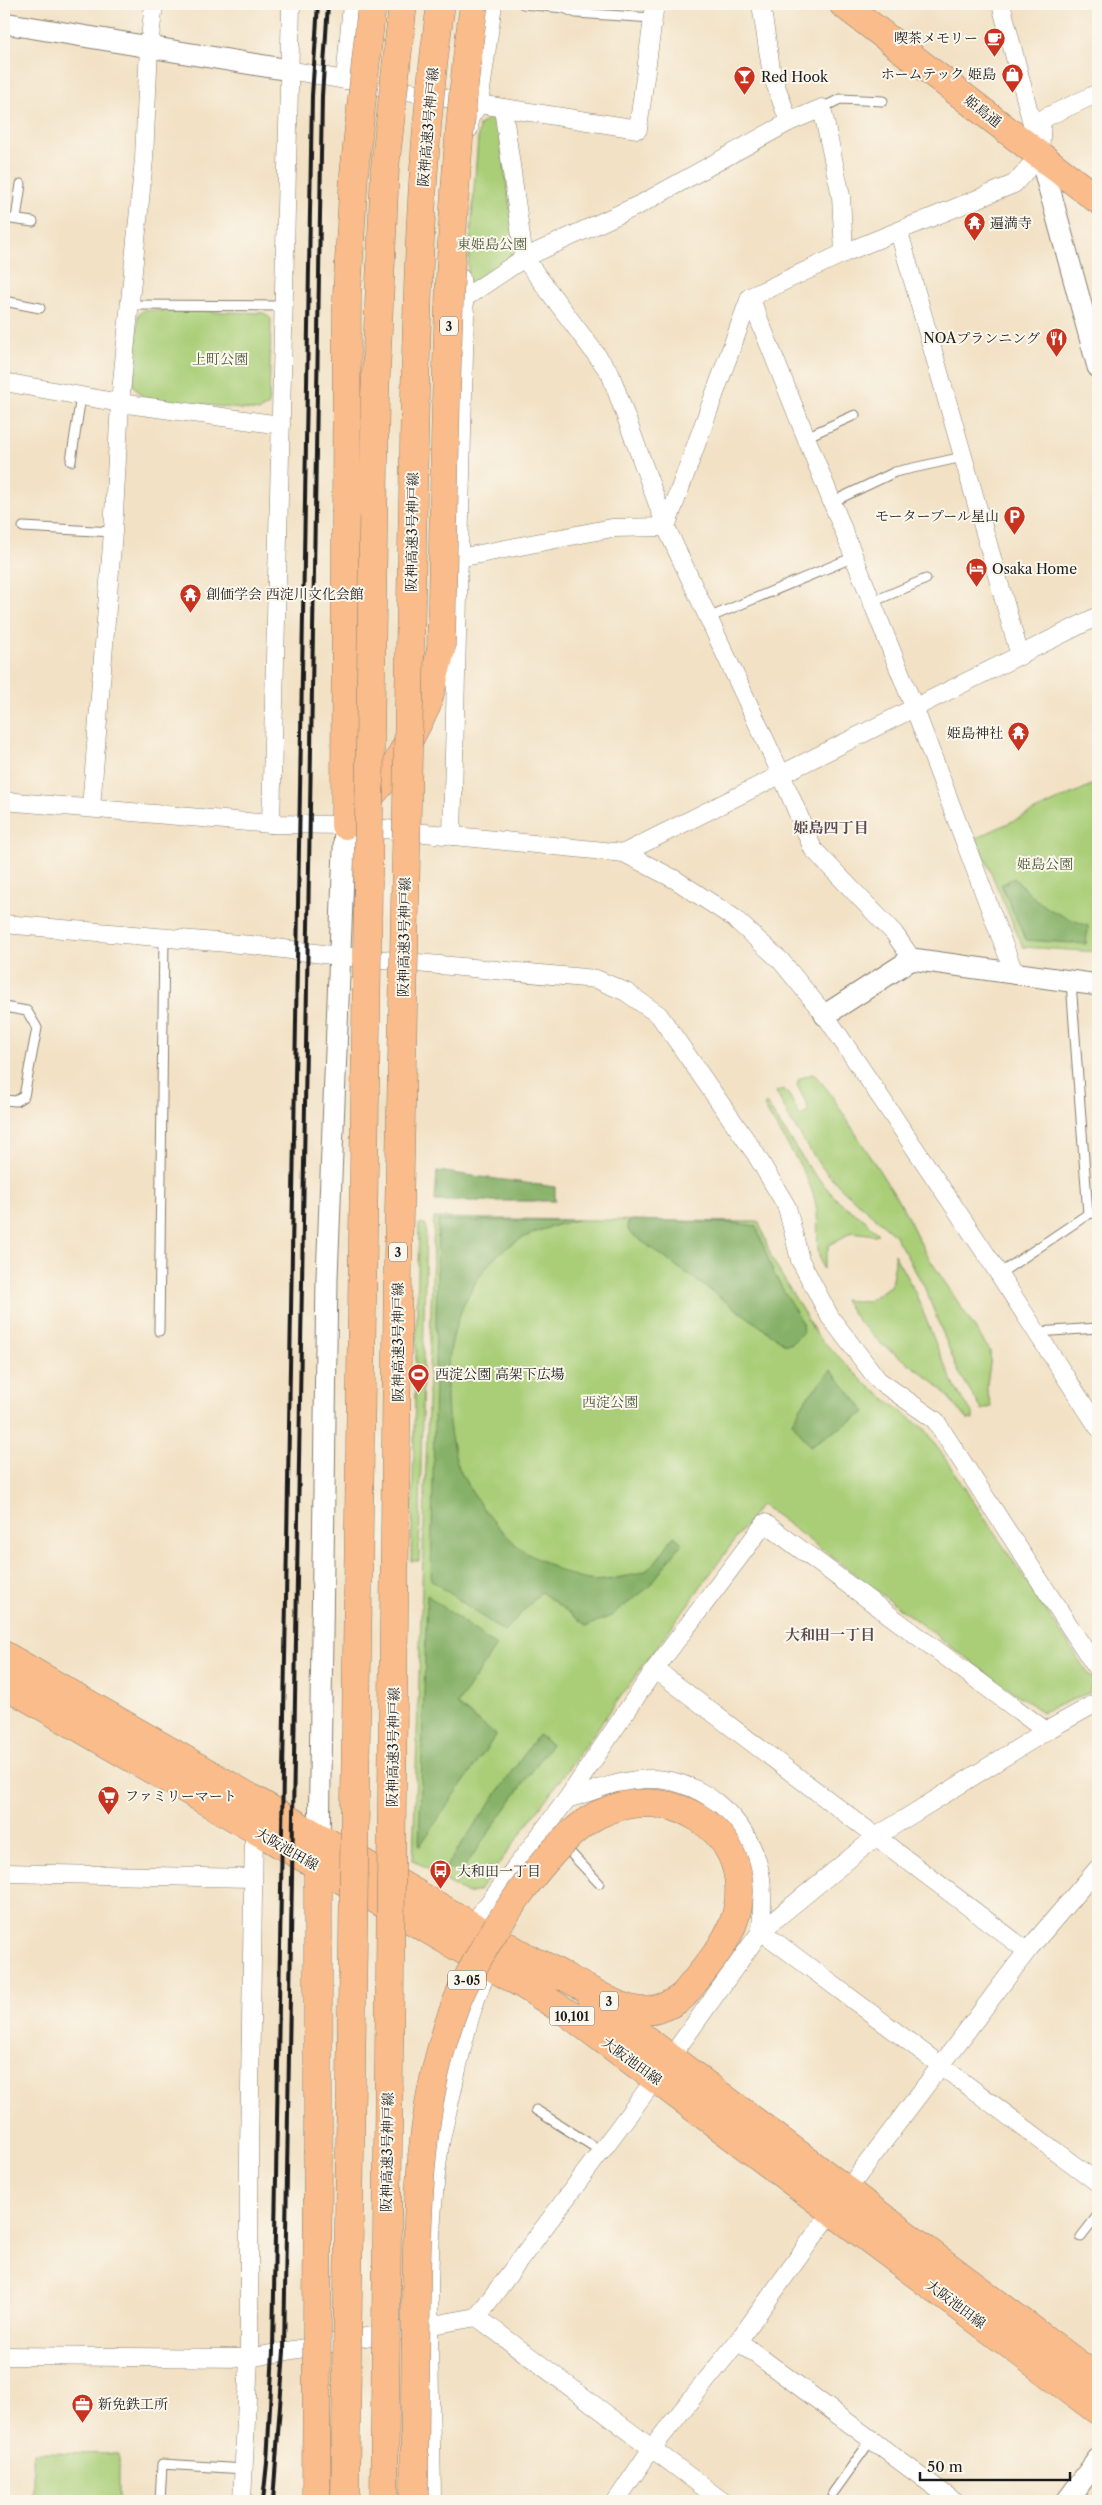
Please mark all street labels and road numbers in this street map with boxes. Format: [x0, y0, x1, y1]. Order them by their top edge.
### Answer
street label: 阪神高速3号神戸線 [414, 67, 442, 187]
street label: 姫島通 [961, 91, 1005, 131]
road number: 3 [440, 316, 458, 336]
street label: 阪神高速3号神戸線 [402, 472, 422, 592]
street label: 阪神高速3号神戸線 [394, 877, 414, 997]
road number: 3 [389, 1242, 407, 1262]
street label: 阪神高速3号神戸線 [389, 1282, 407, 1402]
street label: 阪神高速3号神戸線 [383, 1687, 403, 1807]
street label: 大阪池田線 [252, 1824, 322, 1874]
road number: 3-05 [448, 1970, 486, 1990]
road number: 3 [600, 1992, 618, 2010]
road number: 10,101 [550, 2006, 594, 2025]
street label: 大阪池田線 [598, 2033, 666, 2089]
street label: 阪神高速3号神戸線 [377, 2092, 397, 2212]
street label: 大阪池田線 [923, 2276, 989, 2332]

